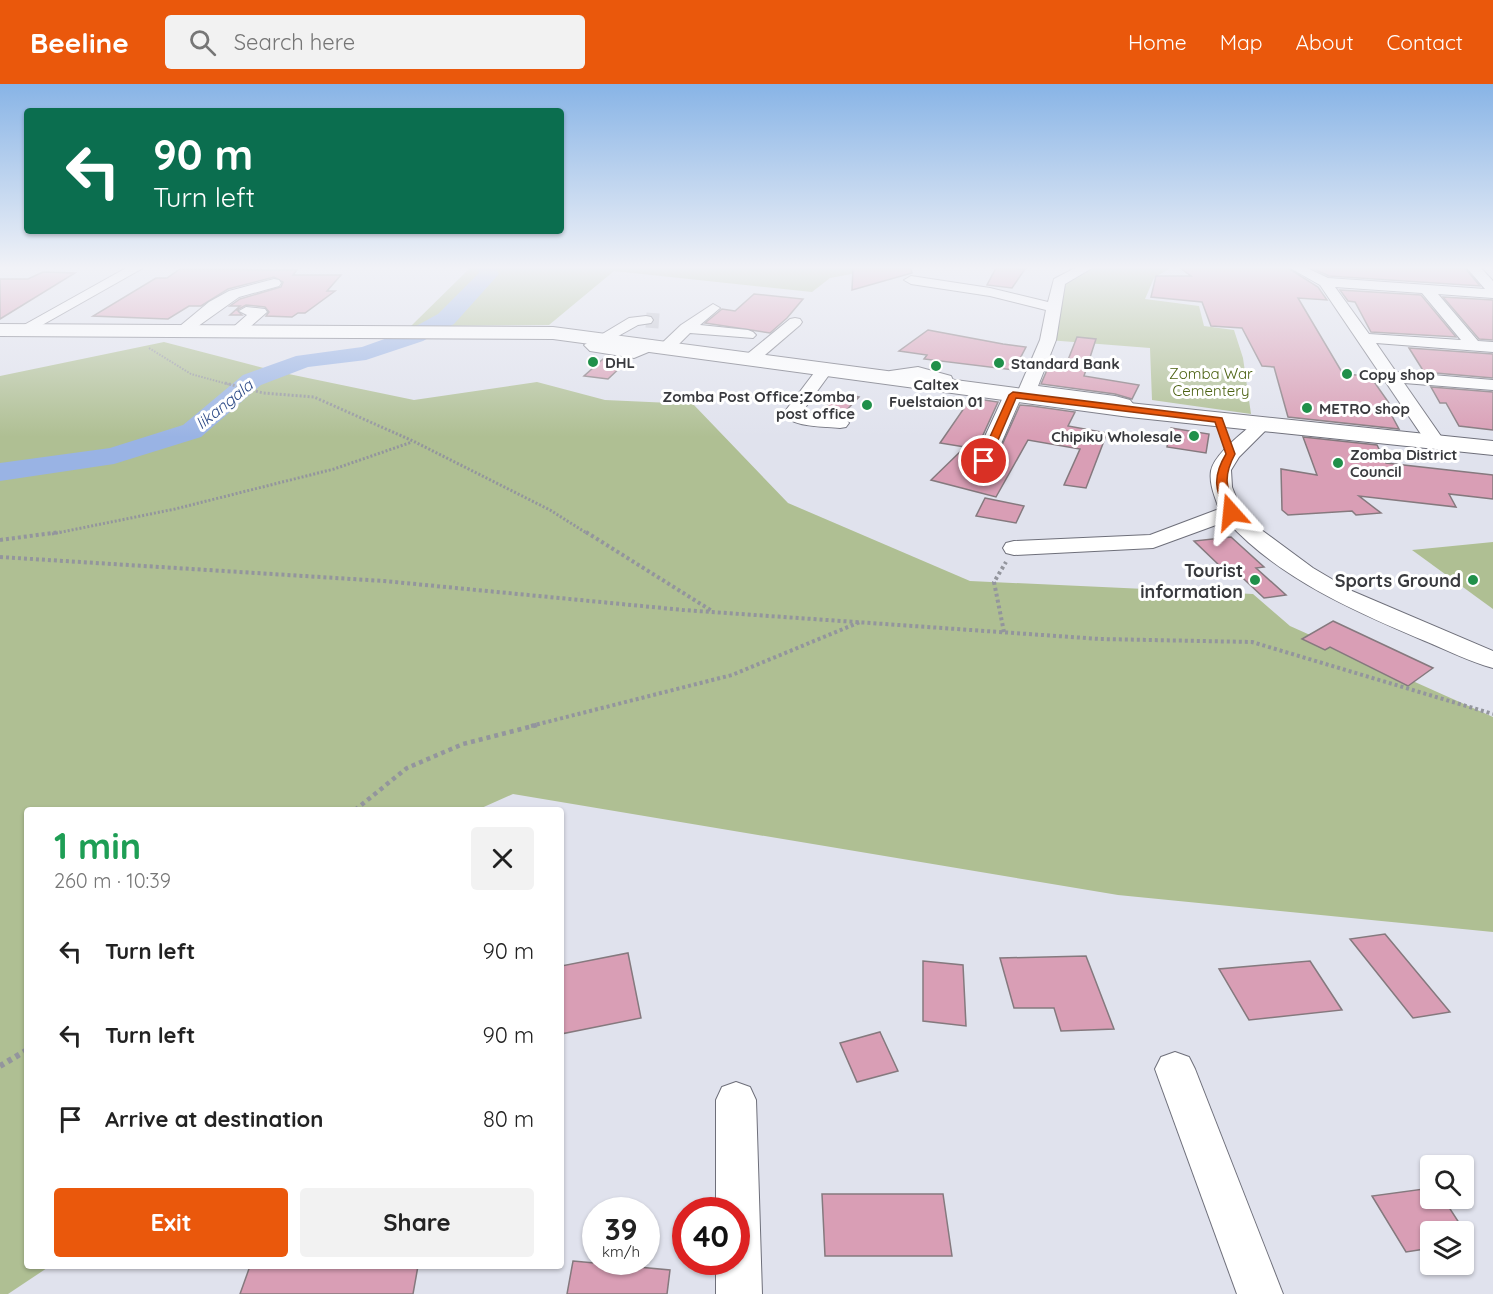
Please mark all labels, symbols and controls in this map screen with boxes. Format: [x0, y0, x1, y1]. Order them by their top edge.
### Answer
search box [165, 15, 585, 69]
text: Beeline [30, 25, 129, 60]
icon: search [186, 26, 219, 59]
text: Search here [234, 28, 355, 56]
text: Home [1128, 29, 1187, 55]
text: Map [1220, 29, 1263, 55]
text: About [1296, 29, 1354, 55]
text: Contact [1387, 29, 1463, 55]
text: 90 m [153, 128, 253, 181]
icon: left [54, 132, 132, 210]
text: Turn left [153, 180, 255, 214]
place label: DHL [605, 353, 635, 372]
place label: Standard Bank [1011, 354, 1120, 373]
marker: DHL [586, 355, 600, 369]
marker: Standard Bank [992, 356, 1006, 370]
marker: Caltex Fuelstaion 01 [929, 359, 943, 373]
park label: Zomba War Cementery [1169, 364, 1253, 400]
place label: Copy shop [1359, 365, 1435, 384]
marker: Copy shop [1340, 367, 1354, 381]
water label: likangala [191, 374, 258, 433]
place label: Caltex Fuelstaion 01 [889, 375, 983, 411]
place label: Zomba Post Office;Zomba post office [663, 387, 855, 423]
marker: Zomba Post Office;Zomba post office [860, 398, 874, 412]
place label: METRO shop [1319, 399, 1410, 418]
marker: METRO shop [1300, 401, 1314, 415]
place label: Chipiku Wholesale [1051, 427, 1182, 446]
marker: Chipiku Wholesale [1187, 429, 1201, 443]
pin [958, 435, 1009, 486]
icon: arrive [967, 444, 1000, 477]
place label: Zomba District Council [1350, 445, 1458, 481]
marker: Zomba District Council [1331, 456, 1345, 470]
position arrow [1199, 480, 1263, 544]
place label: Tourist information [1140, 559, 1243, 603]
place label: Sports Ground [1335, 569, 1461, 592]
marker: Tourist information [1248, 573, 1262, 587]
marker: Sports Ground [1466, 573, 1480, 587]
text: 1 min [54, 823, 141, 868]
button: close [471, 827, 534, 890]
text: 260 m · 10:39 [54, 868, 171, 893]
icon: left [54, 935, 87, 968]
text: Turn left [105, 937, 195, 965]
text: 90 m [483, 937, 534, 965]
icon: left [54, 1019, 87, 1052]
text: Turn left [105, 1021, 195, 1049]
text: 90 m [483, 1021, 534, 1049]
icon: arrive [54, 1103, 87, 1136]
text: Arrive at destination [105, 1105, 323, 1133]
text: 80 m [483, 1105, 534, 1133]
map controls [1420, 1155, 1474, 1275]
button: search [1420, 1155, 1474, 1209]
button: Exit [54, 1188, 288, 1257]
button: Share [300, 1188, 534, 1257]
speed limit sign: 40 [672, 1197, 750, 1275]
text: 39 [604, 1210, 638, 1248]
button: layers [1420, 1221, 1474, 1275]
text: km/h [602, 1242, 640, 1261]

